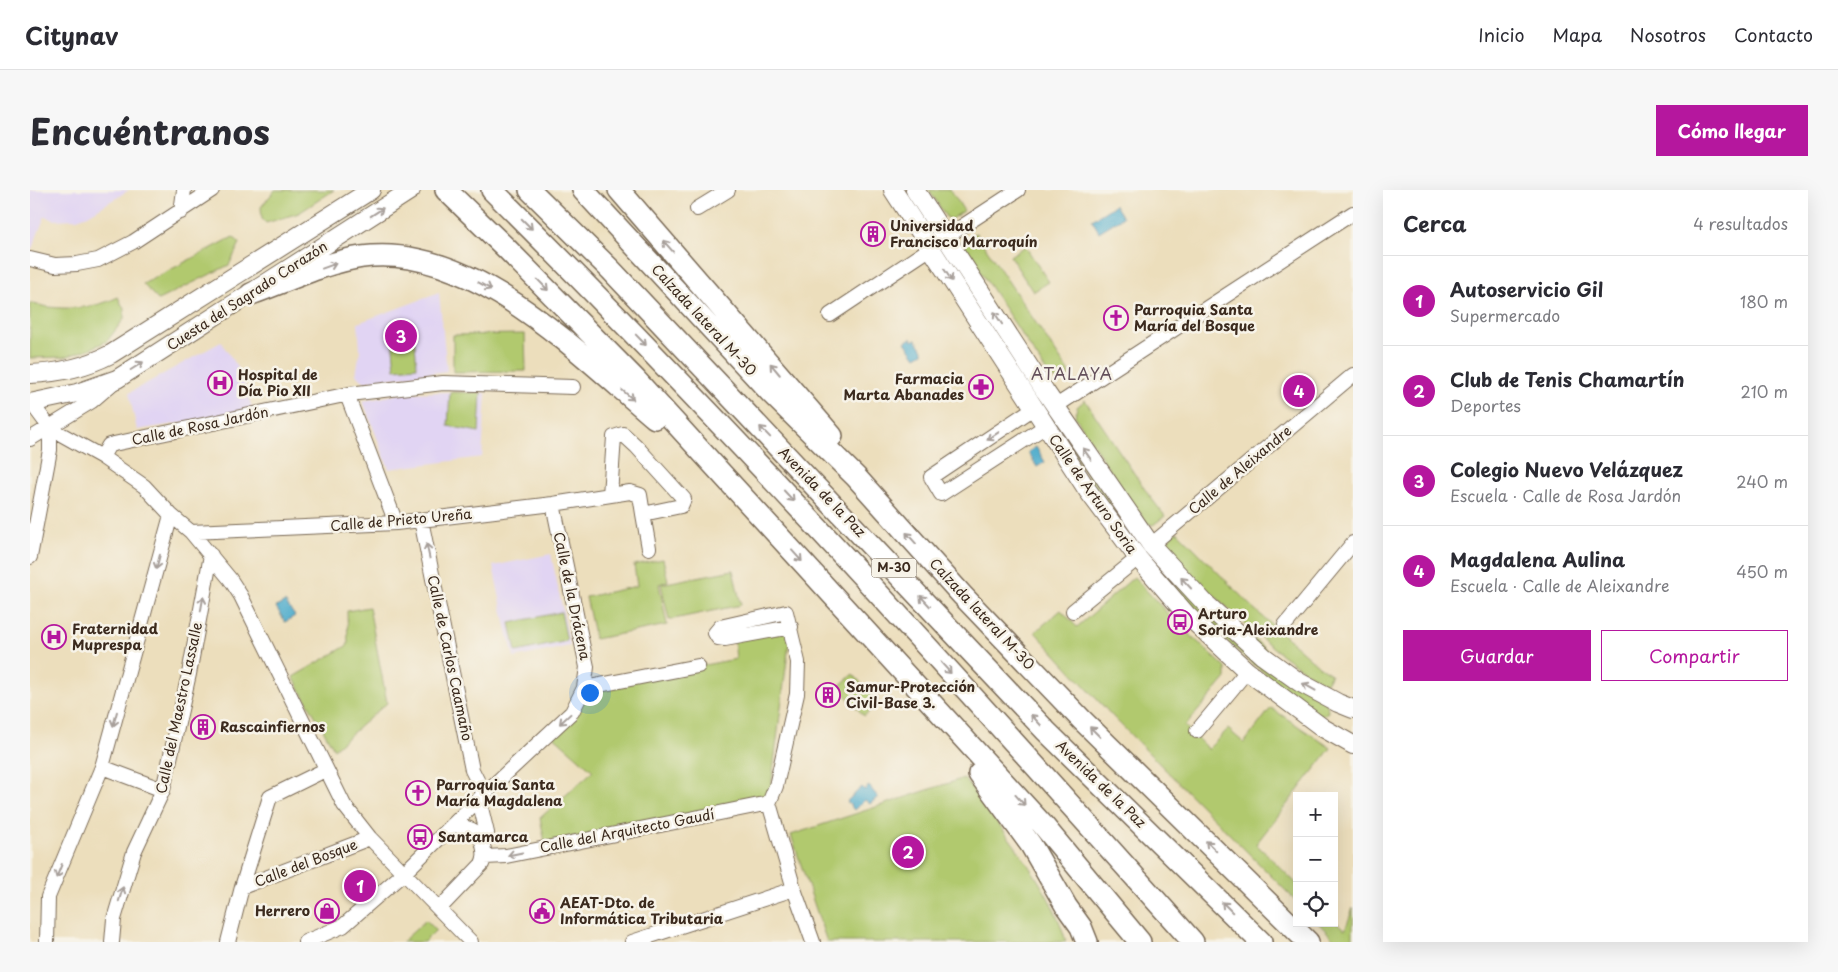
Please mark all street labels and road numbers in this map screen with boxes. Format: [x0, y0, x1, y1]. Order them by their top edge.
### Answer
street label: Cuesta del Sagrado Corazón [162, 236, 331, 356]
street label: Calzada lateral M-30 [647, 259, 762, 380]
street label: Calle de Rosa Jardón [130, 401, 270, 450]
street label: Calle de Aleixandre [1184, 420, 1296, 519]
street label: Calle de Arturo Soria [1044, 430, 1143, 558]
street label: Avenida de la Paz [774, 442, 871, 542]
street label: Calle de Prieto Ureña [329, 503, 473, 536]
street label: Calle de la Drácena [549, 530, 596, 662]
street label: Calzada lateral M-30 [925, 553, 1040, 674]
road number: M-30 [872, 558, 916, 578]
street label: Calle de Carlos Caamaño [423, 573, 478, 743]
street label: Calle del Maestro Lassalle [150, 620, 207, 796]
street label: Avenida de la Paz [1052, 735, 1151, 832]
street label: Calle del Arquitecto Gaudí [538, 803, 716, 858]
street label: Calle del Bosque [251, 833, 361, 892]

